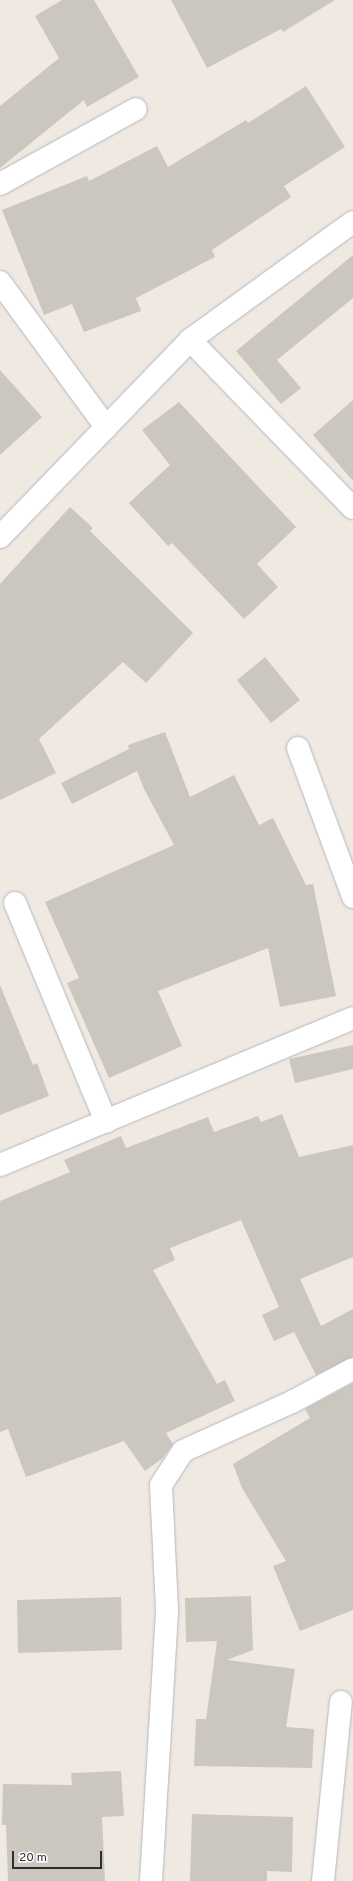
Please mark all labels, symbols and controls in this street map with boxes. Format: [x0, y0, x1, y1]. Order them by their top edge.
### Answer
scale bar [14, 1843, 104, 1869]
text: 20 m [19, 1850, 47, 1866]

